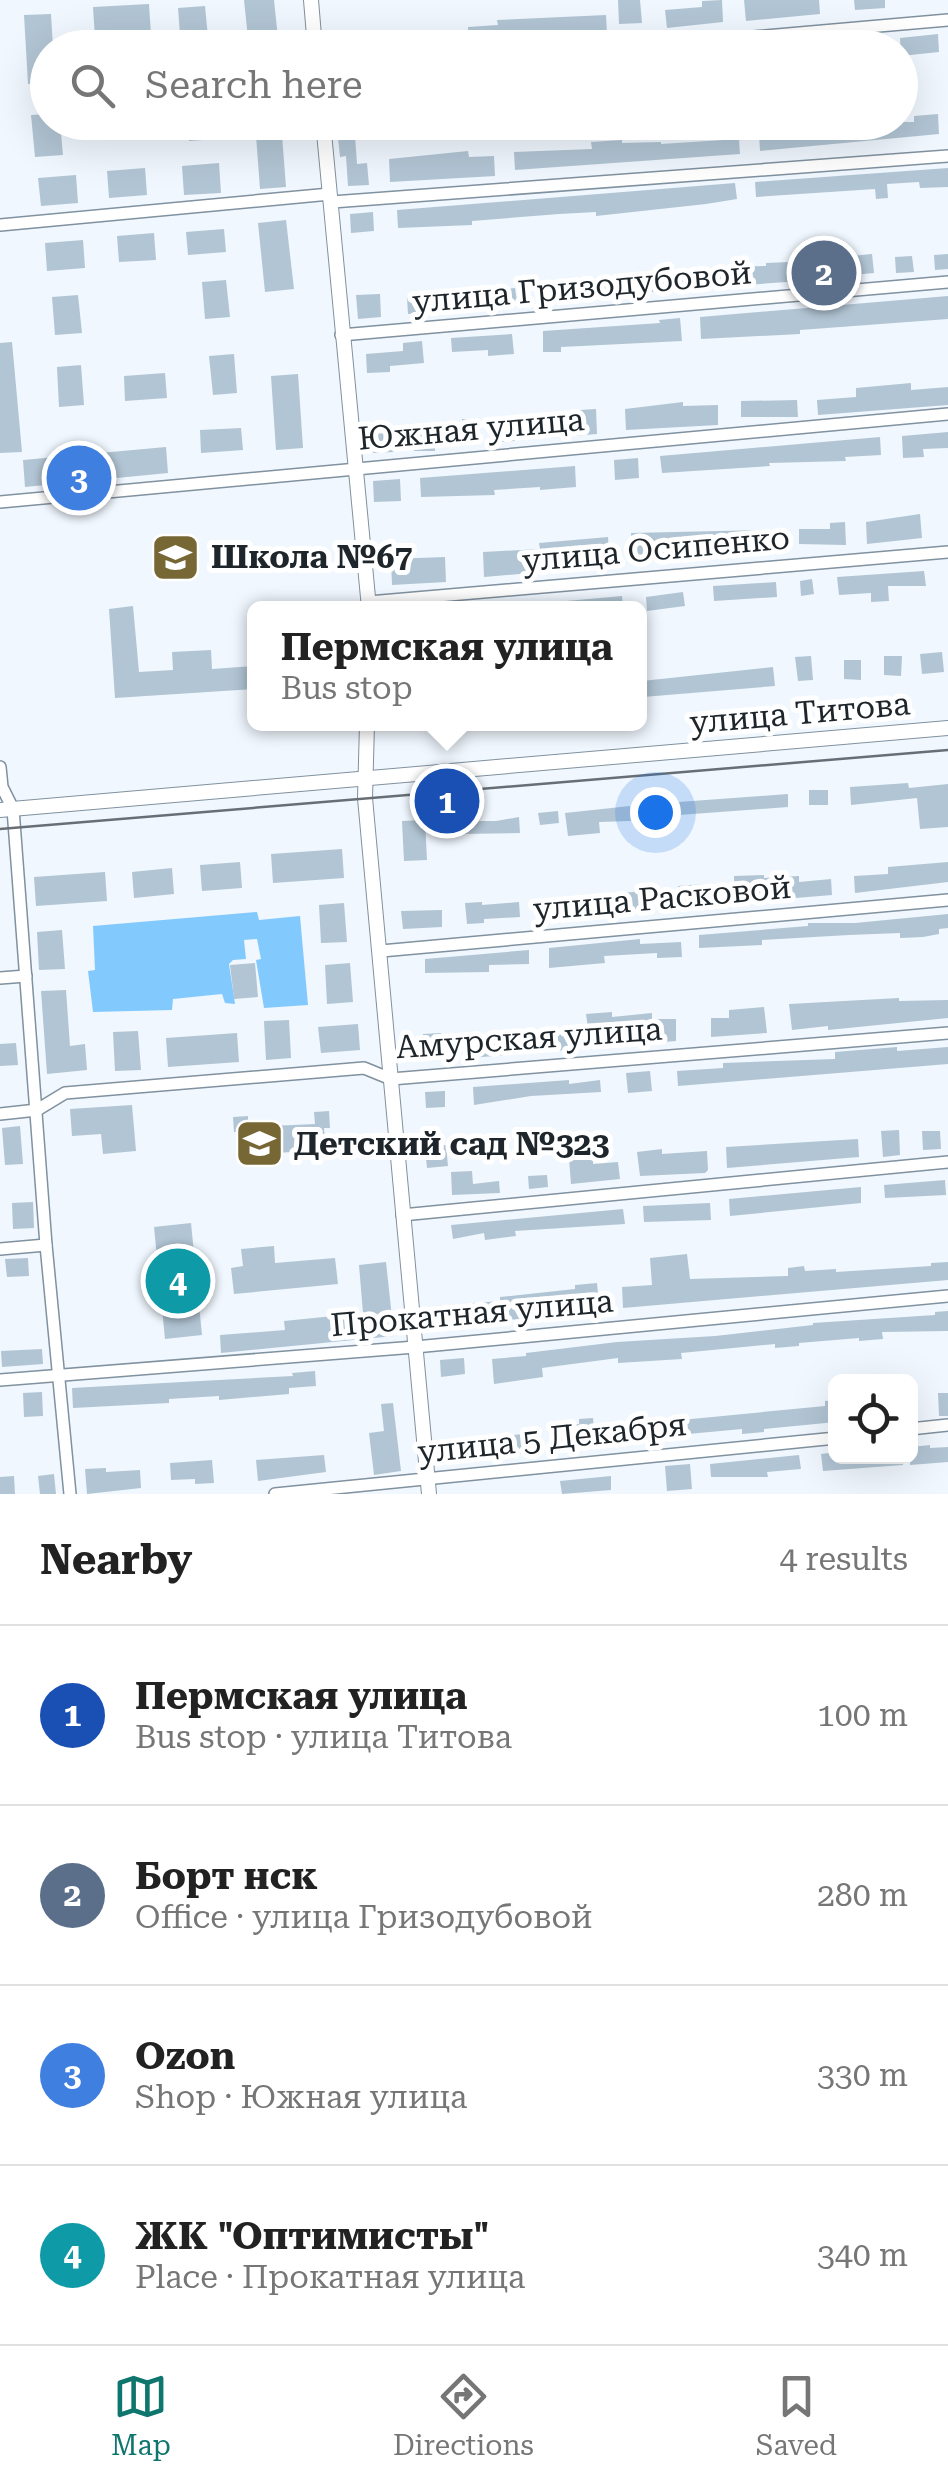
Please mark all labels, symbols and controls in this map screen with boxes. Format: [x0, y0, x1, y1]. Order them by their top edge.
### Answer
search box [30, 30, 918, 140]
icon: search [65, 58, 120, 113]
text: Search here [145, 63, 363, 107]
pin: 2 [792, 236, 856, 310]
street label: улица Гризодубовой [411, 253, 753, 321]
street label: Южная улица [356, 400, 586, 458]
pin: 3 [46, 440, 112, 516]
street label: улица Осипенко [521, 518, 791, 580]
school or university icon: Школа №67 [150, 531, 202, 583]
place label: Школа №67 [211, 538, 413, 576]
popup [247, 601, 647, 731]
text: Пермская улица [281, 625, 613, 669]
text: Bus stop [281, 669, 413, 707]
street label: улица Титова [688, 684, 912, 742]
pin: 1 [414, 764, 480, 838]
your location [630, 787, 681, 838]
street label: улица Расковой [532, 868, 792, 928]
street label: Амурская улица [395, 1010, 663, 1066]
school or university icon: Детский сад №323 [233, 1118, 285, 1170]
place label: Детский сад №323 [294, 1125, 609, 1163]
pin: 4 [146, 1244, 210, 1318]
street label: Прокатная улица [329, 1282, 615, 1344]
map controls [828, 1374, 918, 1464]
button: locate [828, 1374, 918, 1464]
street label: улица 5 Декабря [416, 1405, 688, 1471]
text: Nearby [40, 1535, 192, 1584]
text: 4 results [780, 1540, 908, 1578]
text: Пермская улица [135, 1674, 467, 1718]
text: 1 [64, 1696, 81, 1734]
text: 100 m [817, 1696, 908, 1734]
text: Bus stop · улица Титова [135, 1718, 512, 1756]
text: Борт нск [135, 1854, 318, 1898]
text: 2 [64, 1876, 81, 1914]
text: 280 m [817, 1876, 908, 1914]
text: Office · улица Гризодубовой [135, 1898, 593, 1936]
text: Ozon [135, 2034, 235, 2078]
text: 3 [64, 2056, 81, 2094]
text: 330 m [817, 2056, 908, 2094]
text: Shop · Южная улица [135, 2078, 467, 2116]
text: ЖК "Оптимисты" [135, 2214, 490, 2258]
text: 4 [64, 2236, 81, 2274]
text: 340 m [817, 2236, 908, 2274]
text: Place · Прокатная улица [135, 2258, 525, 2296]
tab: Map [111, 2369, 171, 2462]
tab: Directions [393, 2369, 534, 2462]
tab: Saved [756, 2369, 837, 2462]

